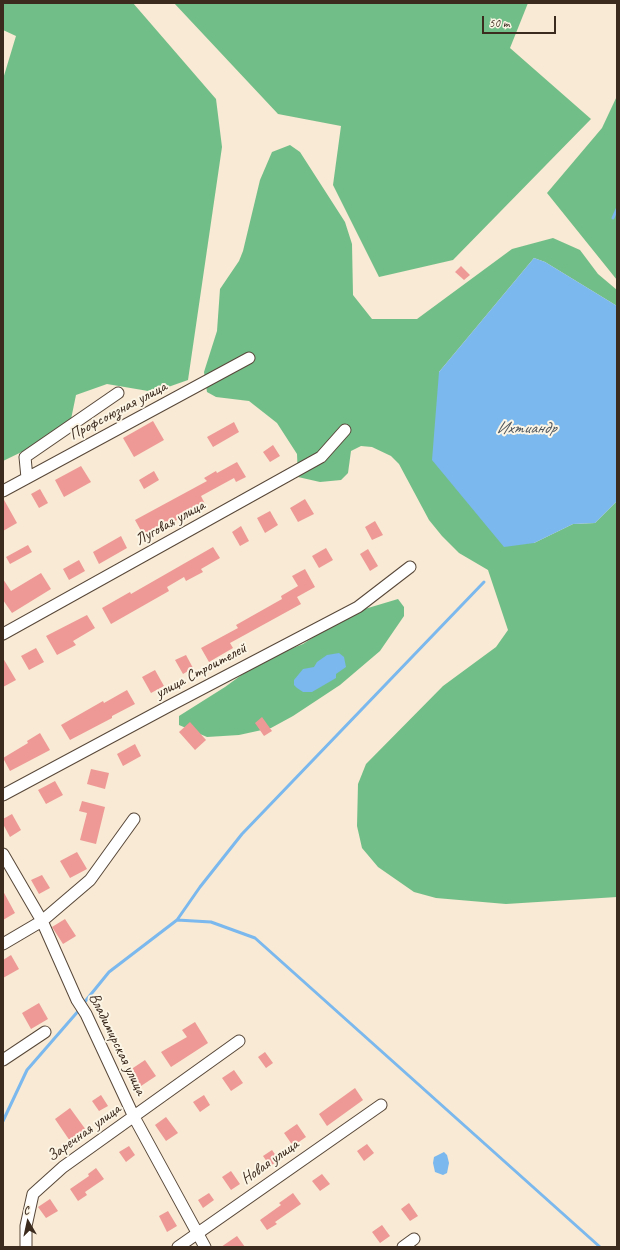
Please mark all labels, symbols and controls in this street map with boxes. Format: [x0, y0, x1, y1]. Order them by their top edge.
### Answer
scale bar [484, 8, 558, 34]
text: 50 m [489, 15, 509, 31]
street label: Профсоюзная улица [66, 377, 170, 445]
water label: Ихтиандр [496, 419, 556, 439]
street label: Луговая улица [132, 496, 208, 550]
street label: улица Строителей [152, 639, 250, 703]
street label: Владимирская улица [84, 990, 150, 1098]
street label: Заречная улица [43, 1100, 125, 1166]
street label: Новая улица [237, 1135, 303, 1189]
north arrow [8, 1202, 48, 1242]
text: С [22, 1203, 30, 1217]

